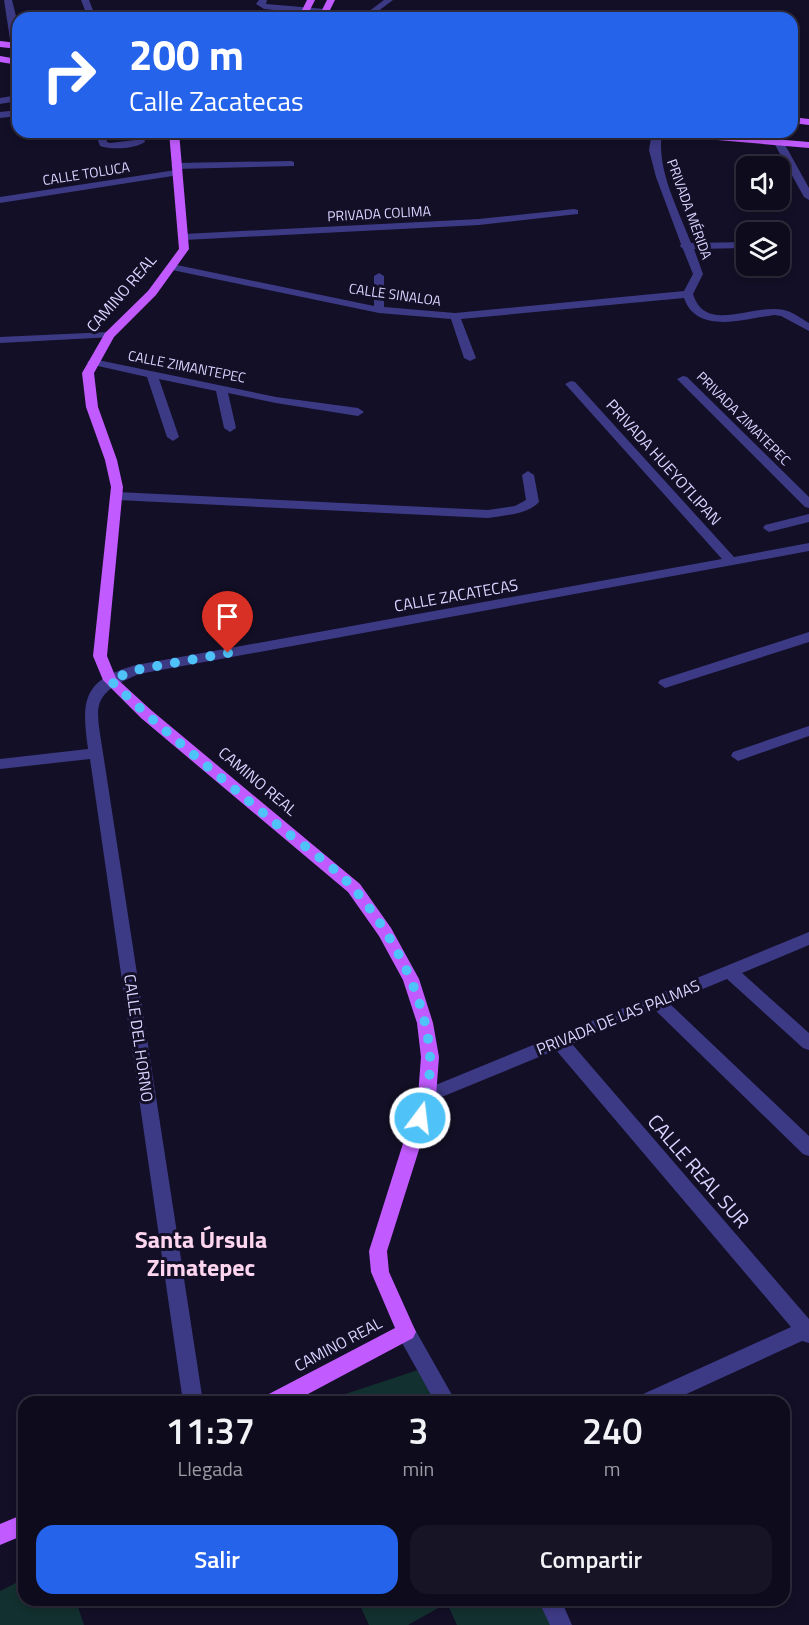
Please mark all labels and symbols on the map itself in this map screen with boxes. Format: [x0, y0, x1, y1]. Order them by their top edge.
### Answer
street label: CALLE TOLUCA [41, 156, 132, 190]
street label: PRIVADA MÉRIDA [662, 156, 718, 263]
street label: PRIVADA COLIMA [327, 200, 432, 226]
street label: CAMINO REAL [80, 248, 162, 337]
street label: CALLE SINALOA [348, 277, 443, 311]
street label: CALLE ZIMANTEPEC [126, 344, 248, 388]
street label: PRIVADA ZIMATEPEC [692, 366, 796, 470]
street label: PRIVADA HUEYOTLIPAN [601, 394, 727, 530]
street label: CALLE ZACATECAS [392, 572, 520, 618]
pin [202, 591, 253, 653]
street label: CAMINO REAL [213, 741, 303, 821]
street label: CALLE DEL HORNO [118, 973, 160, 1103]
street label: PRIVADA DE LAS PALMAS [533, 973, 703, 1061]
position arrow [388, 1086, 452, 1150]
street label: CALLE REAL SUR [640, 1107, 758, 1235]
district label: Santa Úrsula Zimatepec [135, 1221, 267, 1285]
street label: CAMINO REAL [290, 1311, 386, 1377]

